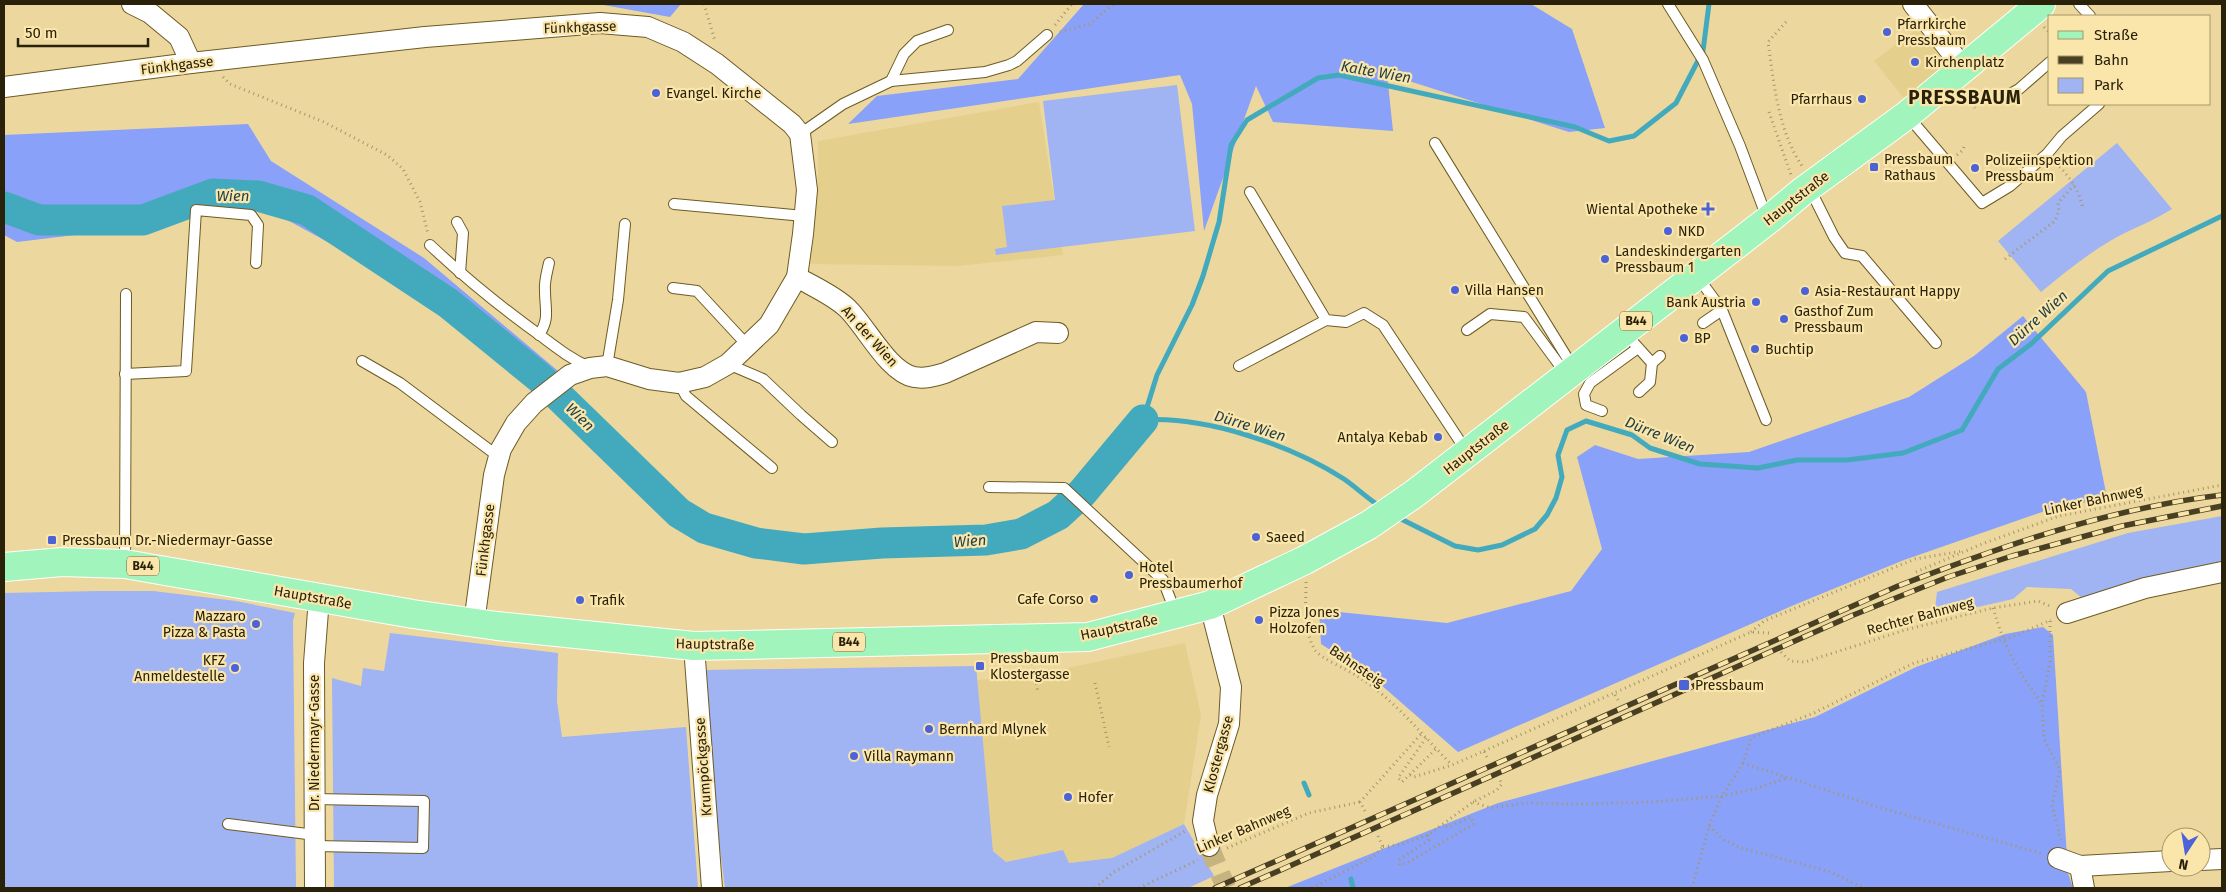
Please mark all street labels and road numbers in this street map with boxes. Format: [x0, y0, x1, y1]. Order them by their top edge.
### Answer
street label: Fünkhgasse [543, 18, 617, 37]
street label: Fünkhgasse [140, 53, 214, 78]
street label: Hauptstraße [1760, 167, 1833, 229]
street label: An der Wien [838, 302, 902, 370]
road number: B44 [1620, 312, 1652, 331]
street label: Hauptstraße [1440, 416, 1513, 478]
street label: Linker Bahnweg [2042, 482, 2145, 519]
street label: Fünkhgasse [473, 503, 498, 577]
road number: B44 [127, 556, 159, 576]
street label: Hauptstraße [273, 582, 353, 613]
street label: Rechter Bahnweg [1865, 594, 1976, 639]
street label: Hauptstraße [1079, 611, 1159, 644]
road number: B44 [833, 632, 865, 652]
street label: Hauptstraße [675, 635, 754, 654]
street label: Bahnsteig [1326, 642, 1388, 691]
street label: Dr. Niedermayr-Gasse [306, 675, 323, 811]
street label: Klostergasse [1200, 713, 1237, 795]
street label: Krumpöckgasse [692, 717, 715, 817]
street label: Linker Bahnweg [1194, 802, 1293, 857]

